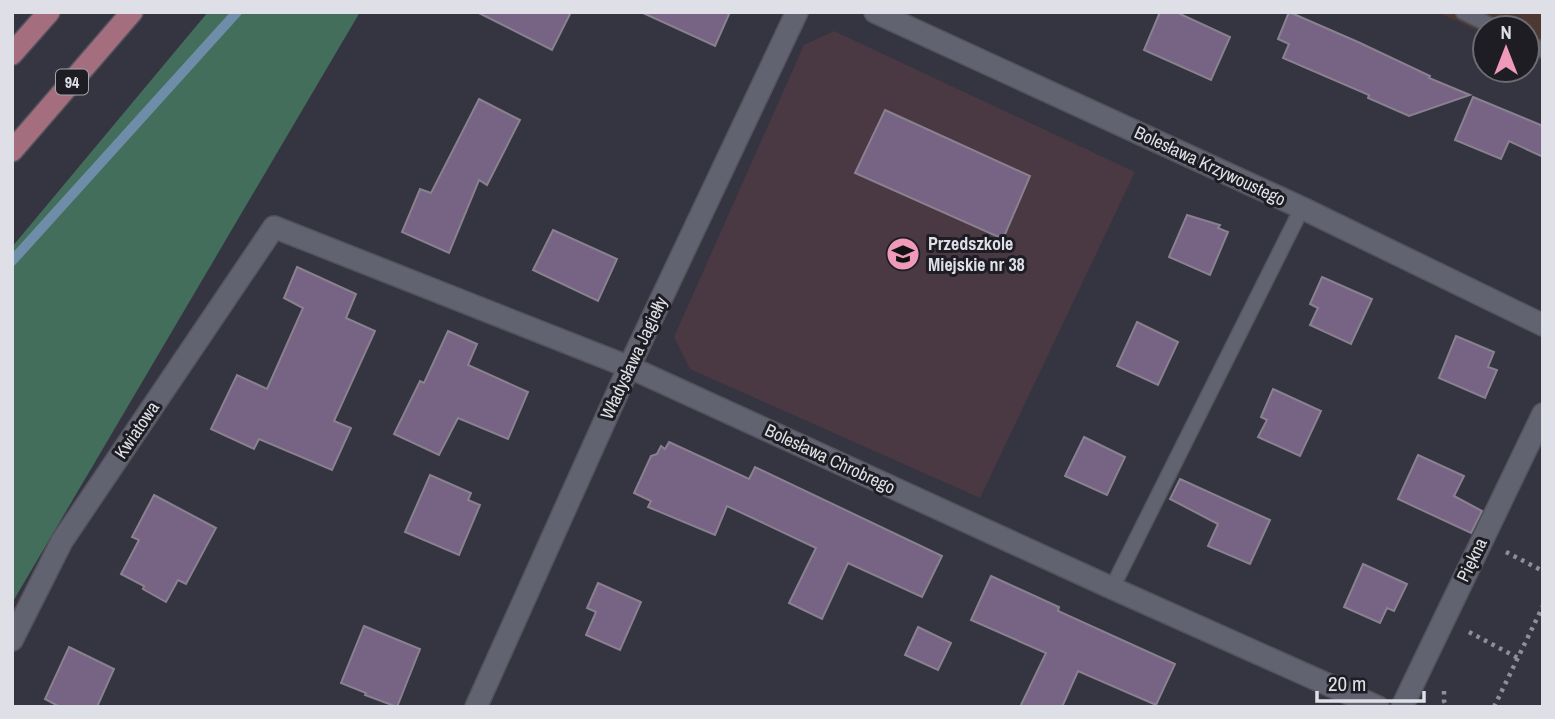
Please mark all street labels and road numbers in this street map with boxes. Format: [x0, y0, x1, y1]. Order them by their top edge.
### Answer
road number: 94 [56, 69, 88, 94]
street label: Bolesława Krzywoustego [1131, 120, 1290, 212]
street label: Władysława Jagiełły [594, 292, 673, 423]
street label: Kwiatowa [108, 396, 165, 463]
street label: Bolesława Chrobrego [761, 417, 899, 500]
street label: Piękna [1450, 534, 1493, 586]

